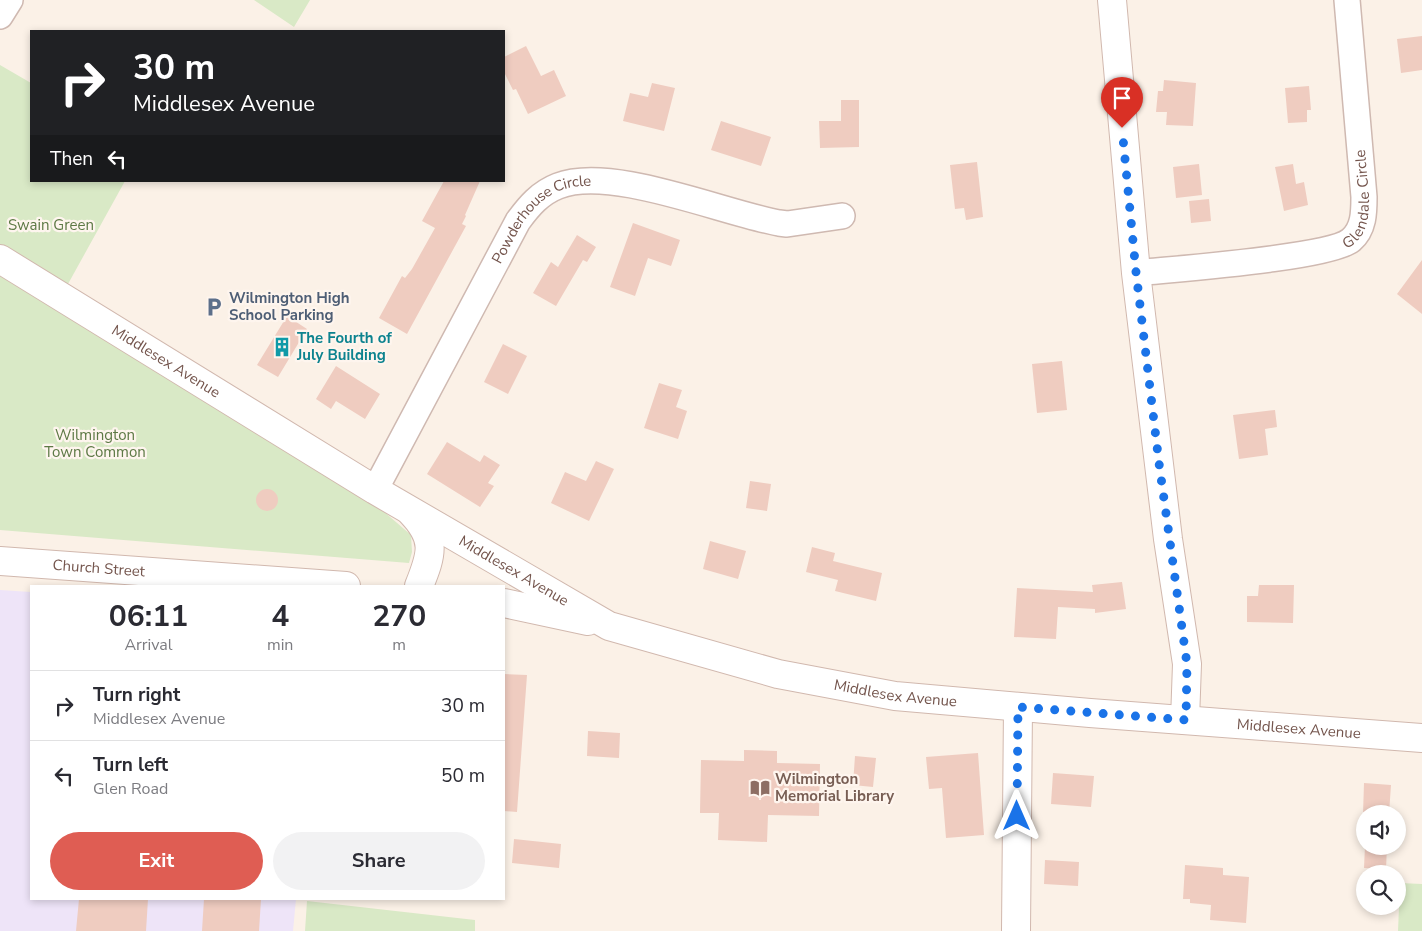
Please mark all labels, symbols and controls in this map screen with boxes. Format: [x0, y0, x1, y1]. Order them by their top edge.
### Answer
text: 30 m [133, 44, 215, 91]
icon: right [50, 50, 115, 115]
pin [1101, 77, 1143, 128]
icon: arrive [1108, 84, 1136, 112]
text: Middlesex Avenue [133, 89, 315, 119]
icon: left [103, 145, 131, 173]
text: Then [50, 146, 93, 172]
street label: Glendale Circle [1338, 149, 1374, 253]
street label: Powderhouse Circle [487, 171, 591, 267]
park label: Swain Green [8, 215, 94, 235]
place label: Wilmington High School Parking [229, 288, 350, 325]
parking icon: Wilmington High School Parking [203, 296, 225, 318]
street label: Middlesex Avenue [108, 320, 224, 402]
place label: The Fourth of July Building [296, 328, 392, 365]
building icon: The Fourth of July Building [271, 336, 293, 358]
park label: Wilmington Town Common [44, 425, 146, 462]
street label: Middlesex Avenue [455, 531, 573, 611]
street label: Church Street [52, 555, 146, 582]
text: 06:11 [109, 596, 188, 637]
text: 4 [271, 596, 289, 637]
text: 270 [372, 596, 426, 637]
text: Arrival [124, 634, 173, 656]
text: min [267, 634, 293, 656]
text: m [392, 634, 406, 656]
street label: Middlesex Avenue [832, 675, 958, 711]
text: Turn right [93, 682, 180, 708]
icon: right [50, 692, 78, 720]
text: 30 m [441, 693, 485, 719]
text: Middlesex Avenue [93, 708, 225, 730]
street label: Middlesex Avenue [1236, 714, 1362, 743]
text: Turn left [93, 752, 168, 778]
icon: left [50, 762, 78, 790]
text: 50 m [441, 763, 485, 789]
place label: Wilmington Memorial Library [775, 769, 894, 806]
library icon: Wilmington Memorial Library [749, 777, 771, 799]
text: Glen Road [93, 778, 168, 800]
position arrow [990, 789, 1042, 841]
map controls [1356, 805, 1406, 915]
button: sound [1356, 805, 1406, 855]
button: Exit [50, 832, 263, 890]
button: Share [273, 832, 485, 890]
button: search [1356, 865, 1406, 915]

